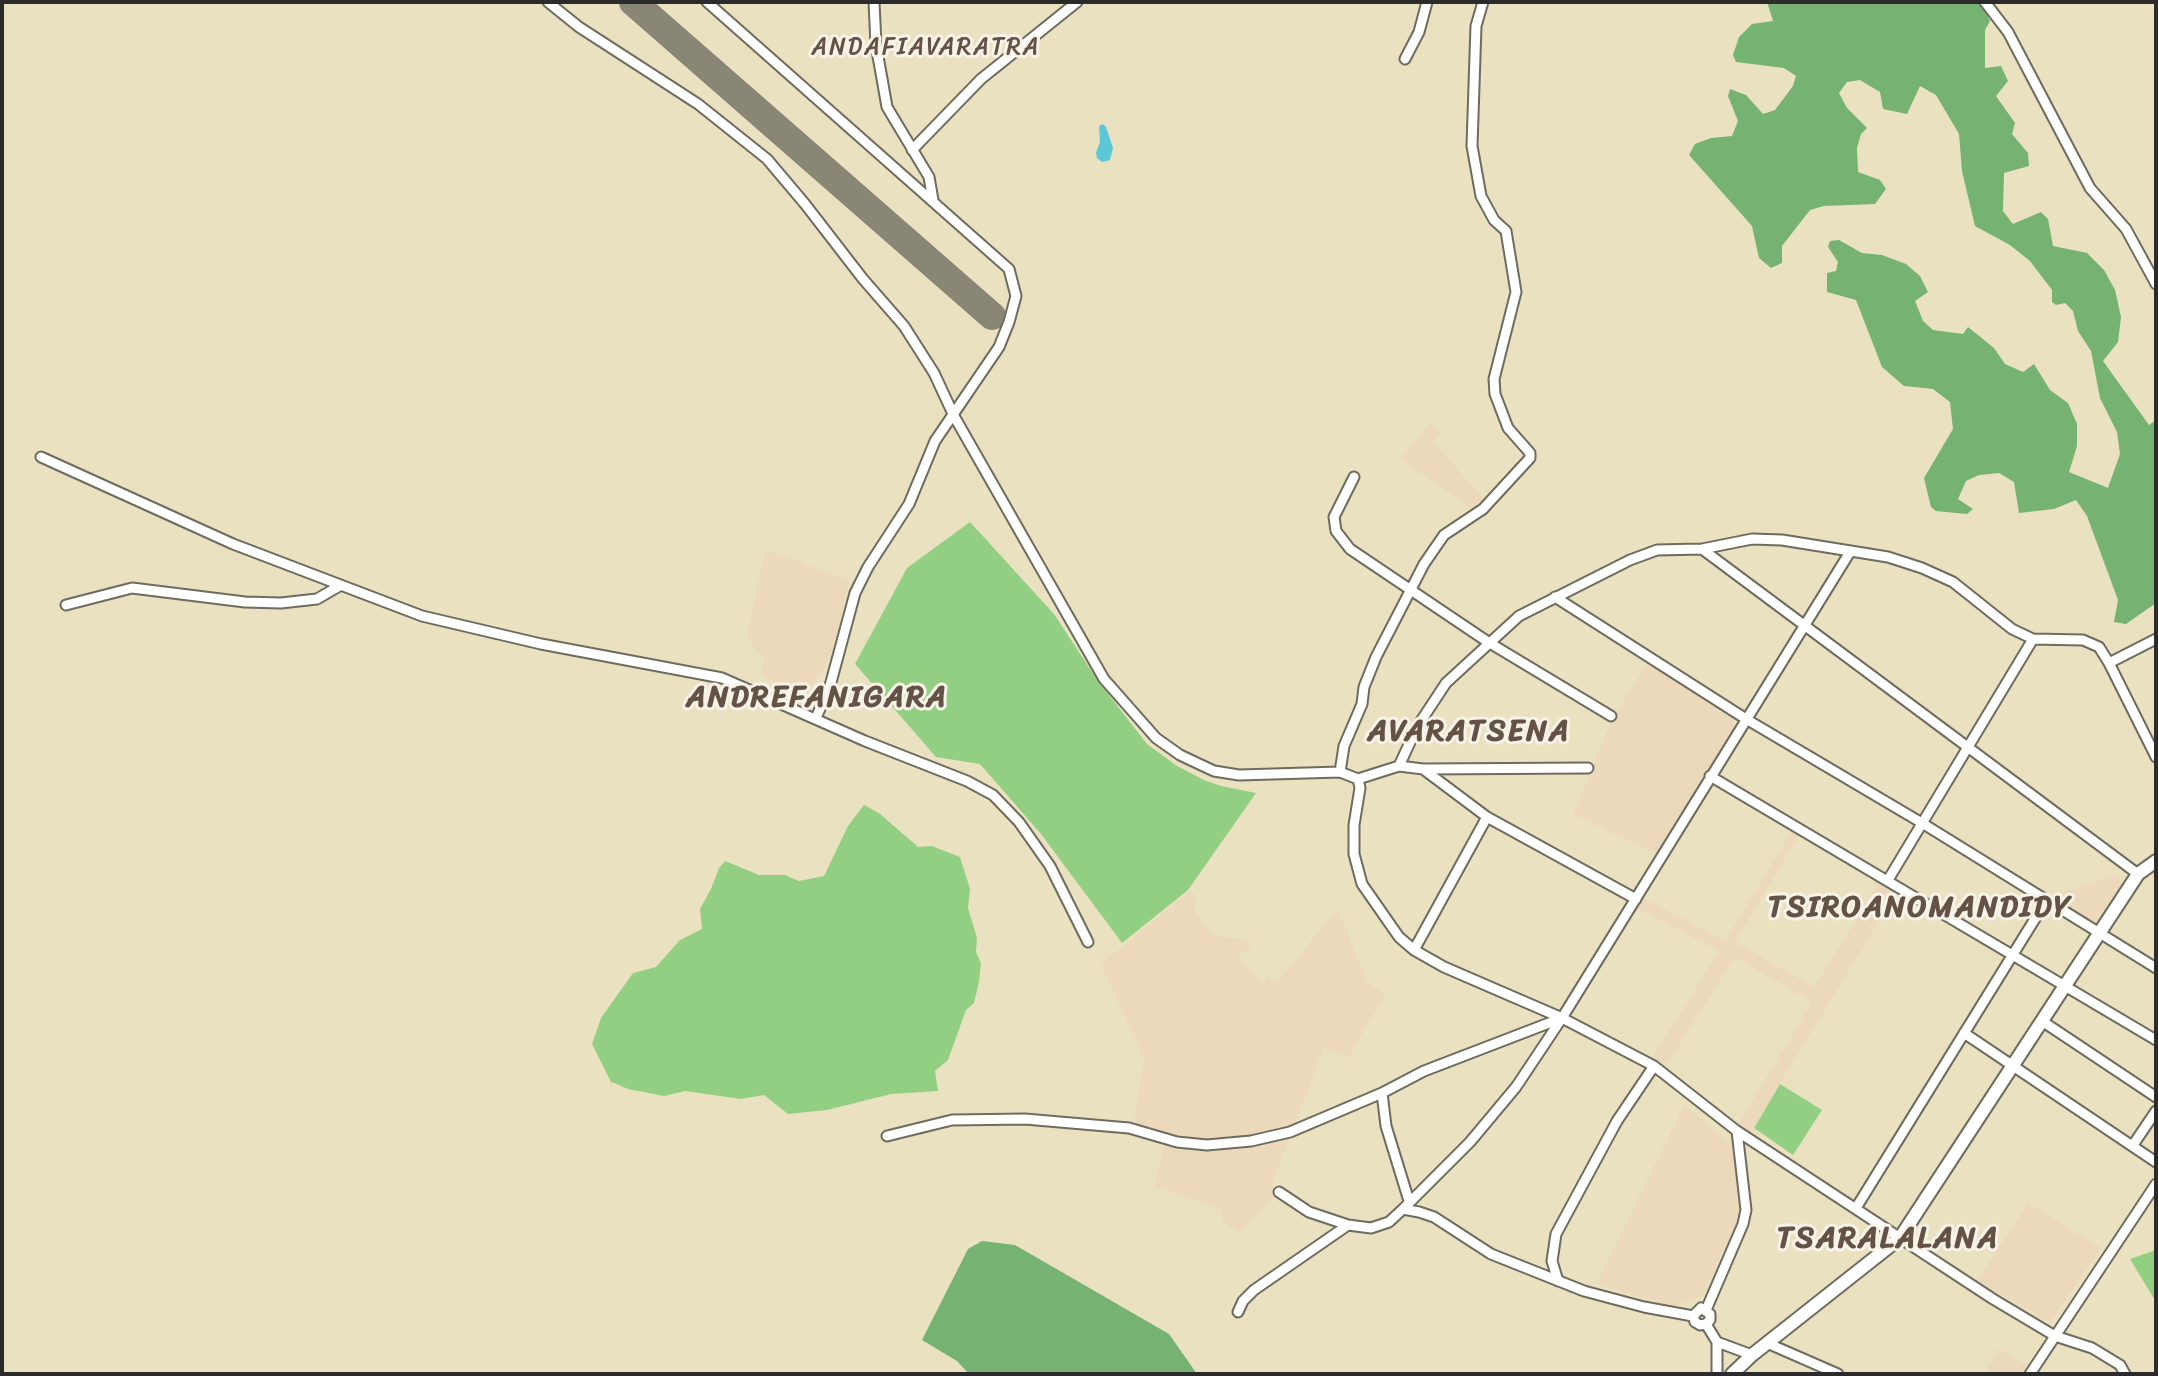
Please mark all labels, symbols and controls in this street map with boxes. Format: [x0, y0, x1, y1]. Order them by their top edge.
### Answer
district label: ANDAFIAVARATRA [813, 34, 1039, 62]
district label: ANDREFANIGARA [686, 680, 948, 716]
district label: AVARATSENA [1368, 714, 1570, 750]
district label: TSIROANOMANDIDY [1769, 890, 2071, 926]
district label: TSARALALANA [1777, 1221, 1999, 1257]

